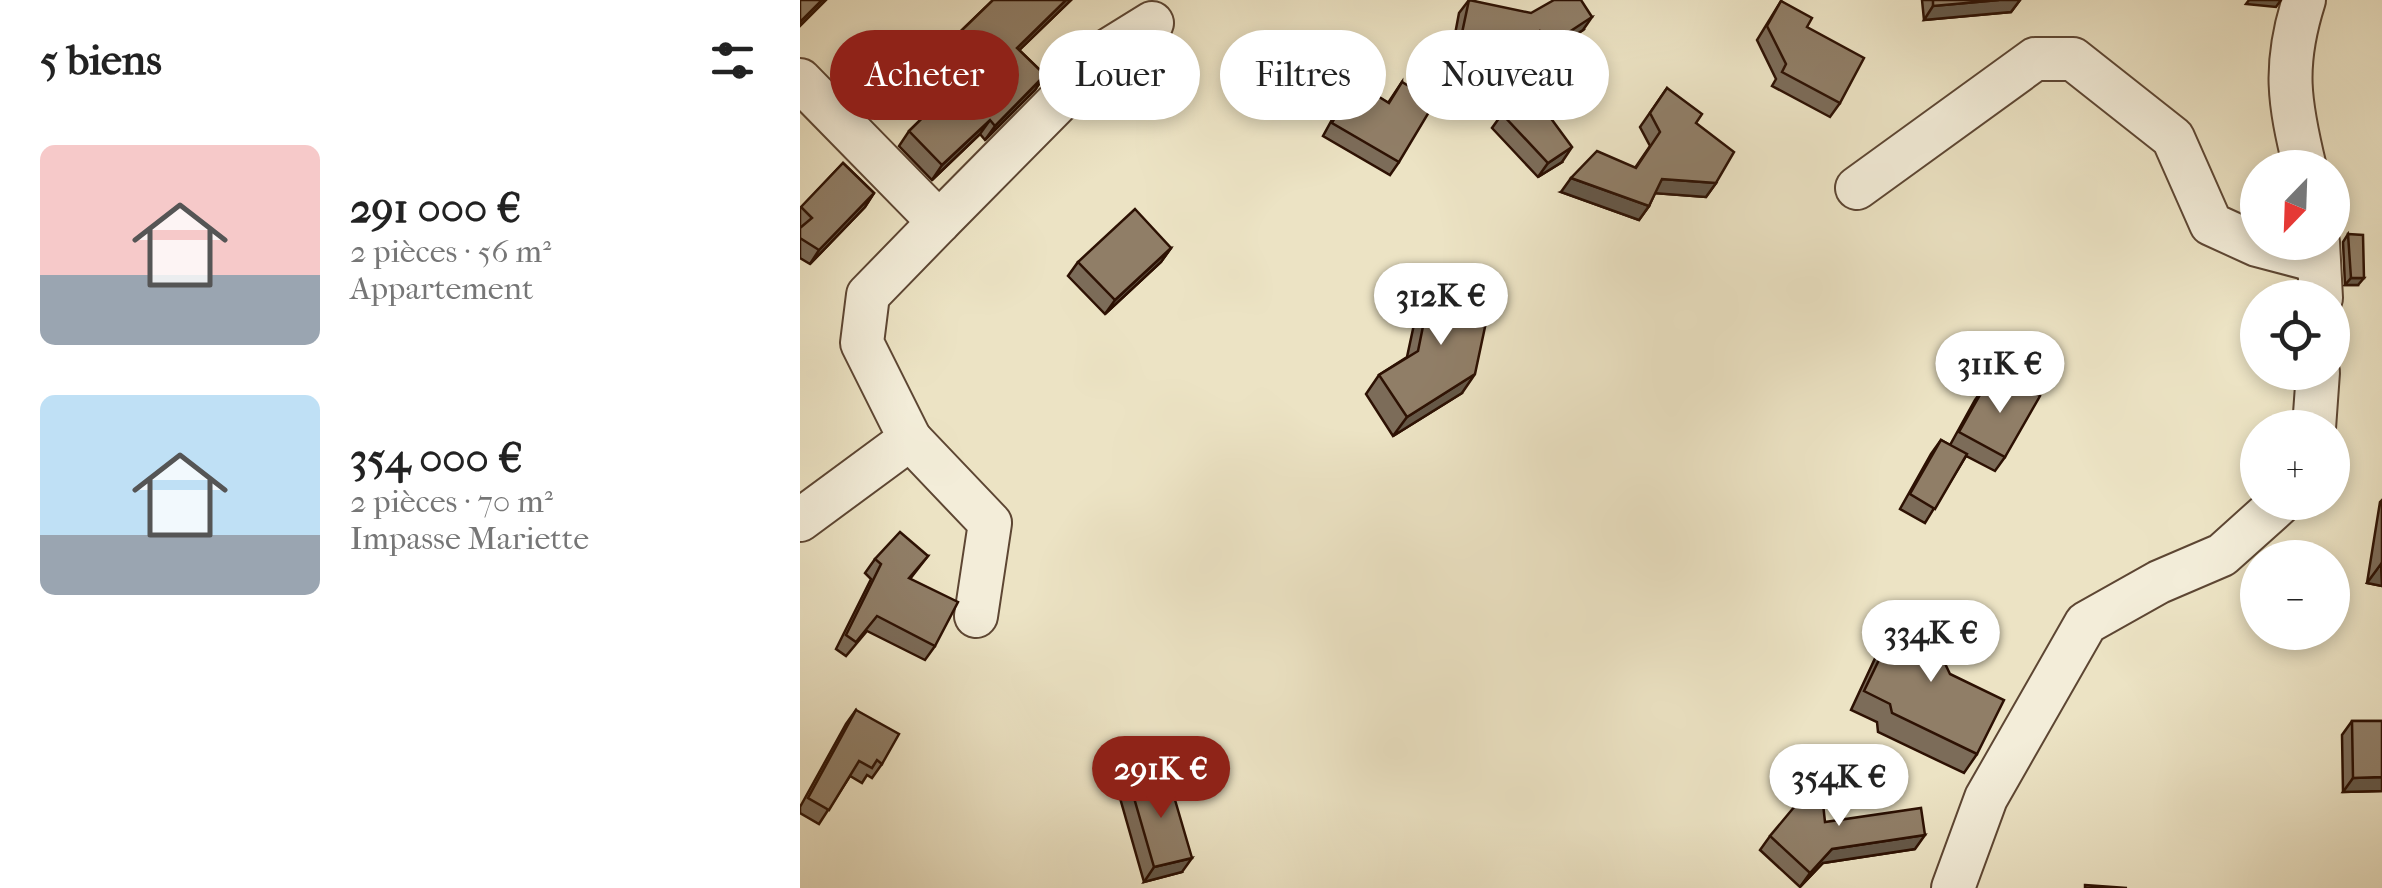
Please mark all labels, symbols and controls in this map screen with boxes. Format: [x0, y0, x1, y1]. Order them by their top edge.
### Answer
chip: Acheter [830, 30, 1019, 120]
chip: Louer [1039, 30, 1200, 120]
chip: Filtres [1220, 30, 1386, 120]
chip: Nouveau [1406, 30, 1609, 120]
icon: filters [705, 33, 760, 88]
text: 5 biens [40, 36, 162, 85]
north arrow [2240, 150, 2350, 260]
map controls [2240, 150, 2350, 650]
text: 291 000 € [350, 184, 521, 233]
icon: home [120, 185, 240, 305]
text: 2 pièces · 56 m² [350, 233, 551, 270]
pin: 312K € [1360, 263, 1522, 348]
text: Appartement [350, 270, 533, 307]
text: 312K € [1396, 277, 1486, 314]
button: locate [2240, 280, 2350, 390]
pin: 311K € [1919, 331, 2081, 416]
text: 311K € [1957, 345, 2043, 382]
button: + [2240, 410, 2350, 520]
text: 354 000 € [350, 434, 523, 483]
icon: home [120, 435, 240, 555]
text: 2 pièces · 70 m² [350, 483, 553, 520]
text: Impasse Mariette [350, 520, 589, 557]
button: − [2240, 540, 2350, 650]
pin: 334K € [1850, 600, 2012, 685]
text: 334K € [1884, 614, 1978, 651]
pin: 291K € [1080, 736, 1242, 821]
pin: 354K € [1758, 744, 1920, 829]
text: 291K € [1114, 750, 1208, 787]
text: 354K € [1792, 758, 1886, 795]

